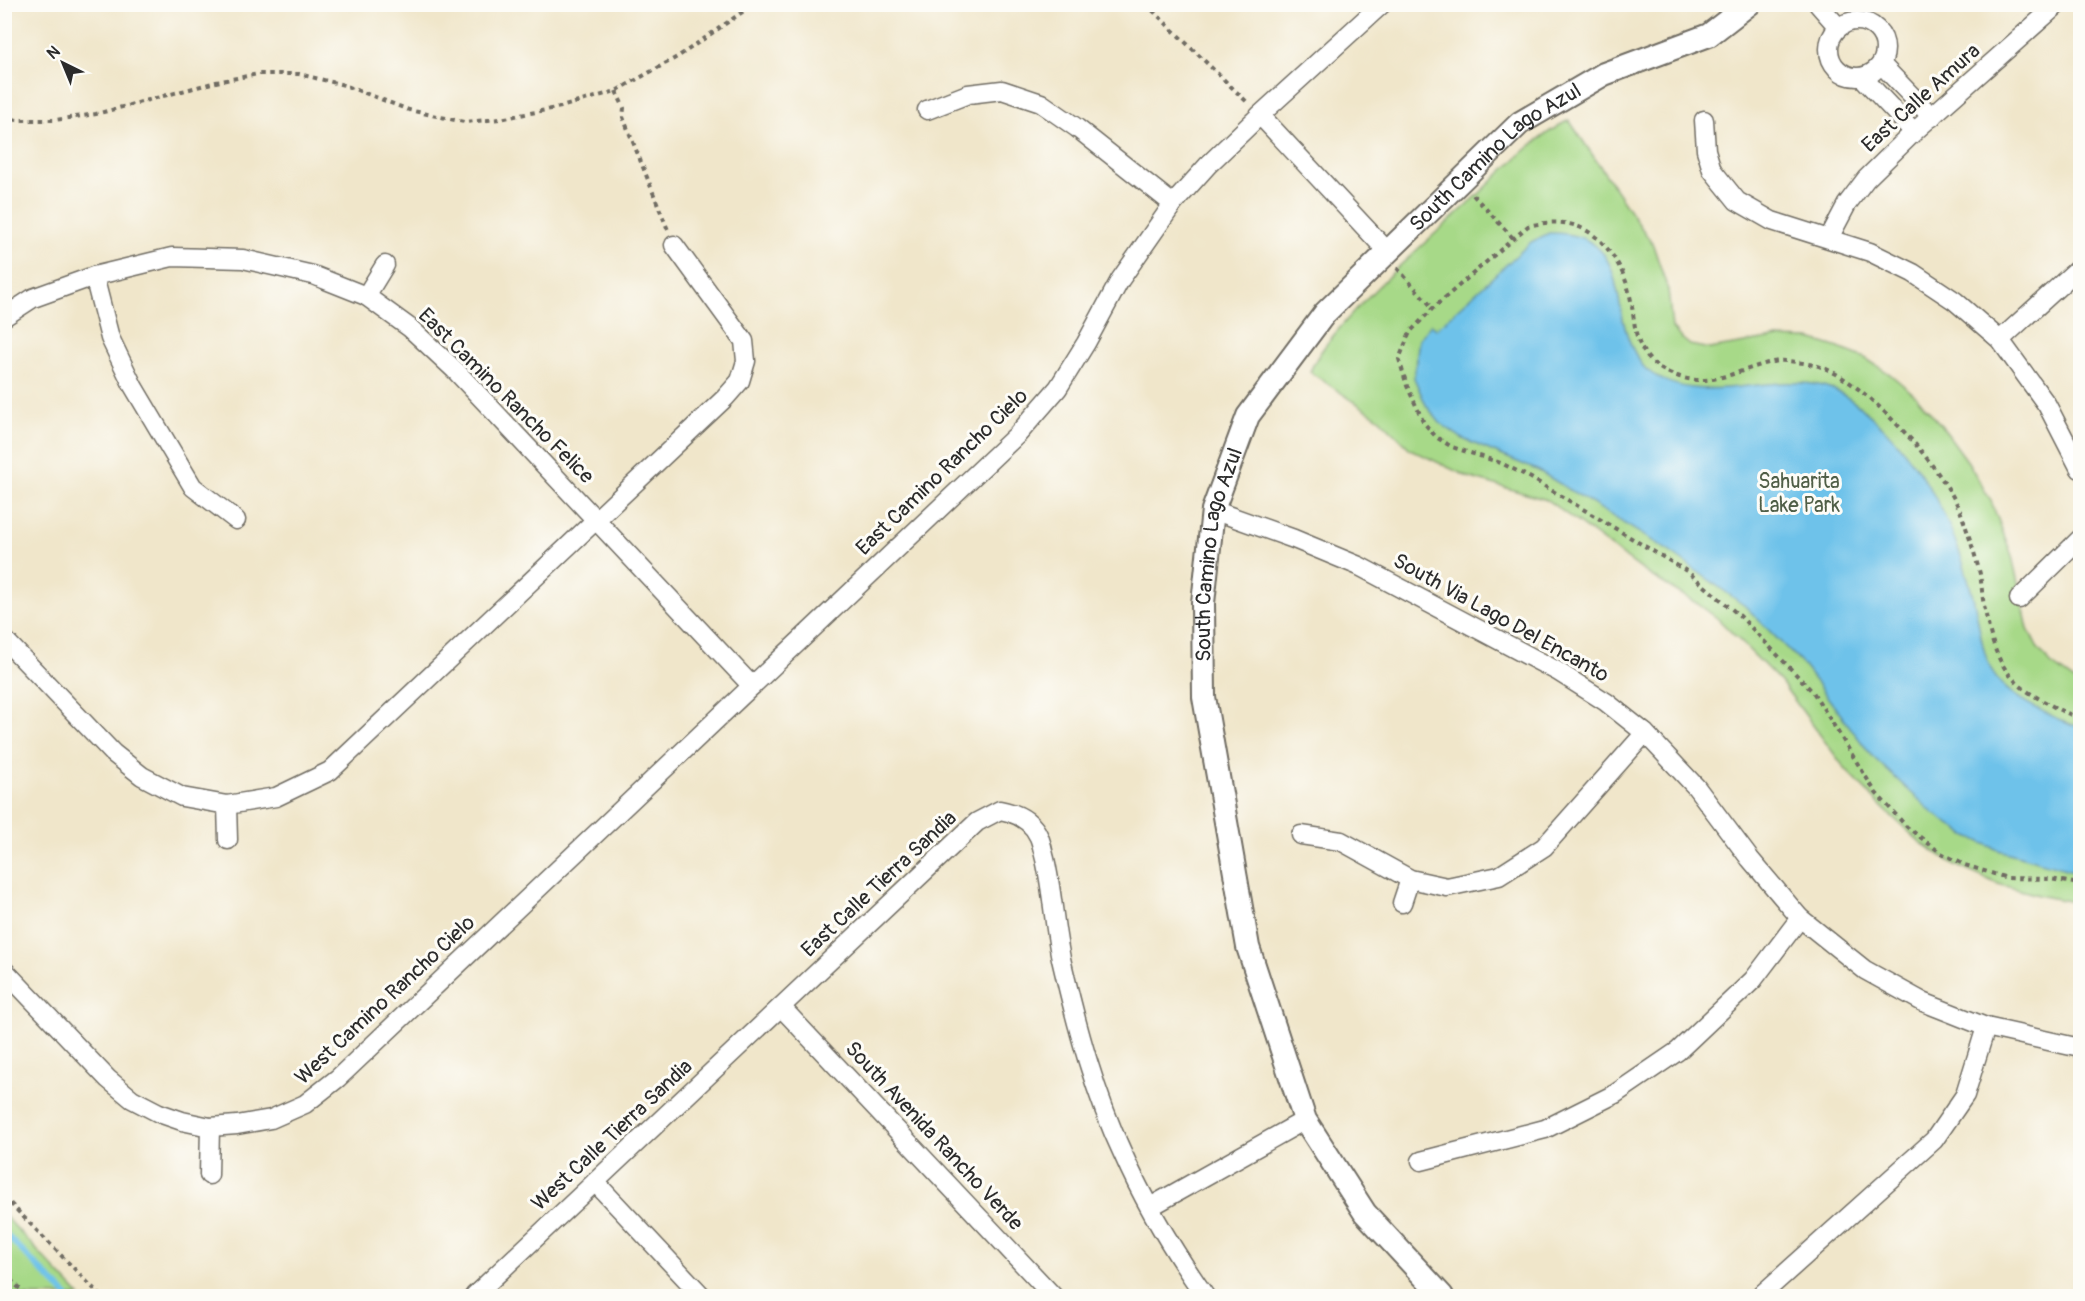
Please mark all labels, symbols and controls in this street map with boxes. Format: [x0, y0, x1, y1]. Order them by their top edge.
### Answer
north arrow [33, 33, 93, 93]
street label: East Calle Amura [1856, 38, 1986, 158]
text: N [43, 42, 64, 64]
street label: South Camino Lago Azul [1403, 77, 1586, 237]
street label: East Camino Rancho Felice [412, 302, 600, 490]
street label: East Camino Rancho Cielo [850, 383, 1034, 561]
street label: South Camino Lago Azul [1189, 444, 1249, 662]
park label: Sahuarita Lake Park [1758, 468, 1840, 519]
street label: South Via Lago Del Encanto [1388, 547, 1614, 689]
street label: East Calle Tierra Sandia [796, 805, 962, 963]
street label: West Camino Rancho Cielo [289, 909, 481, 1091]
street label: South Avenida Rancho Verde [839, 1036, 1029, 1237]
street label: West Calle Tierra Sandia [526, 1053, 698, 1217]

